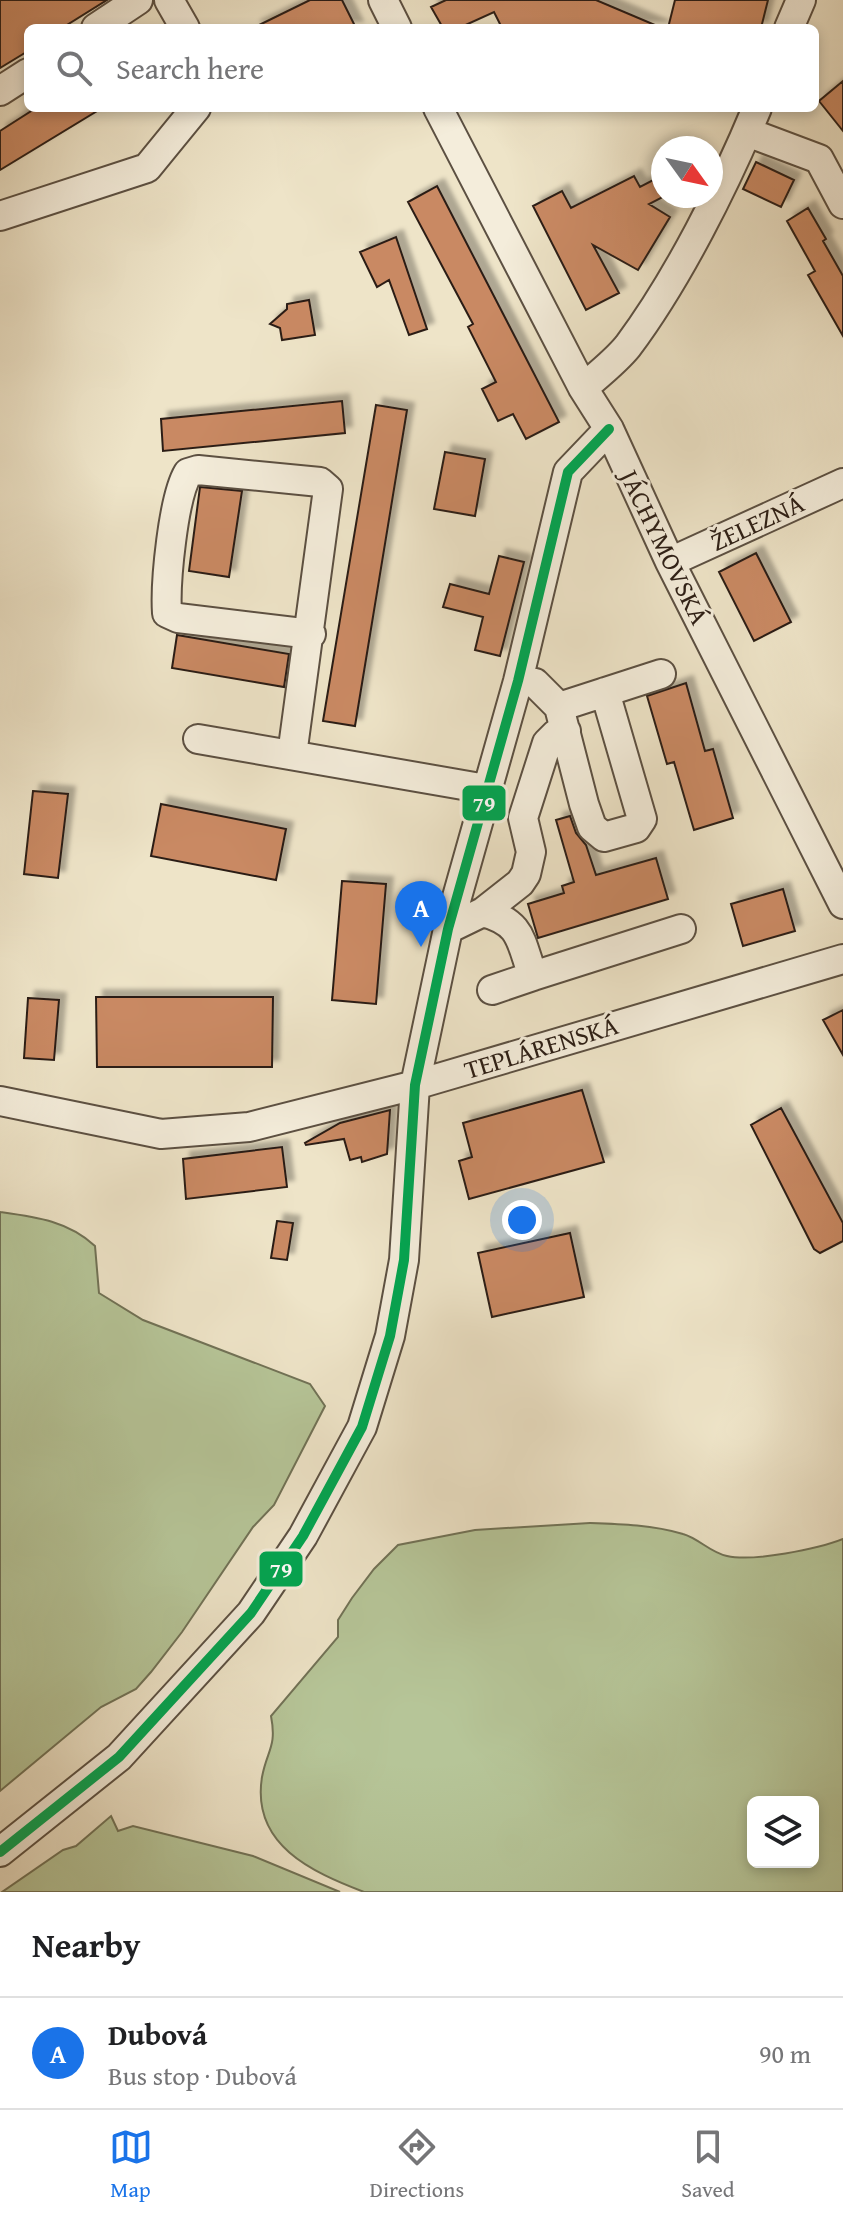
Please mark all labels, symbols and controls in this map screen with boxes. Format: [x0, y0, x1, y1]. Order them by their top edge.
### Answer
search box [24, 24, 819, 112]
icon: search [52, 46, 96, 90]
text: Search here [116, 46, 264, 90]
north arrow [651, 136, 723, 208]
street label: JÁCHYMOVSKÁ [609, 460, 719, 631]
street label: ŽELEZNÁ [704, 483, 810, 561]
line badge: 79 [461, 784, 507, 822]
text: 79 [473, 787, 495, 819]
pin: A [395, 881, 447, 947]
street label: TEPLÁRENSKÁ [459, 1005, 623, 1089]
your location [502, 1200, 542, 1240]
line badge: 79 [258, 1550, 304, 1588]
text: 79 [270, 1553, 292, 1585]
map controls [747, 1796, 819, 1868]
button: layers [747, 1796, 819, 1868]
text: Nearby [32, 1920, 141, 1969]
text: Dubová [108, 2012, 207, 2056]
text: A [50, 2034, 66, 2073]
text: 90 m [759, 2034, 811, 2073]
text: Bus stop · Dubová [108, 2056, 297, 2095]
tab: Map [109, 2125, 153, 2205]
tab: Directions [370, 2125, 464, 2205]
tab: Saved [681, 2125, 734, 2205]

